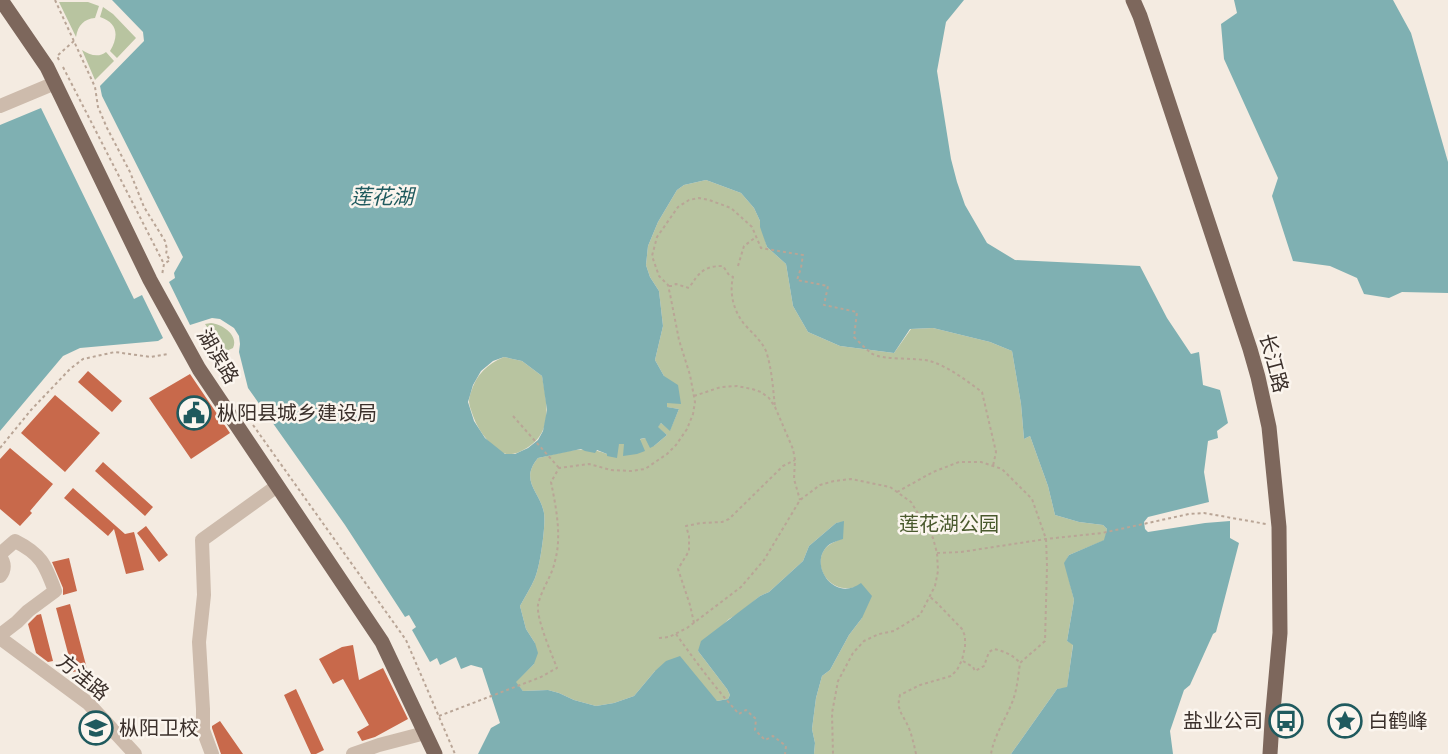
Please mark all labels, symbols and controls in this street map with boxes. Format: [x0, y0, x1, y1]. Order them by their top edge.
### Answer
water label: 莲花湖 [351, 185, 416, 209]
street label: 湖滨路 [192, 324, 244, 388]
street label: 长江路 [1255, 331, 1293, 395]
public building icon: 枞阳县城乡建设局 [176, 395, 212, 431]
place label: 枞阳县城乡建设局 [217, 401, 377, 425]
park label: 莲花湖公园 [899, 512, 999, 536]
street label: 方洼路 [52, 649, 114, 705]
bus stop icon: 盐业公司 [1268, 703, 1304, 739]
place icon: 白鹤峰 [1327, 703, 1363, 739]
place label: 盐业公司 [1183, 709, 1263, 733]
place label: 白鹤峰 [1368, 709, 1428, 733]
school or university icon: 枞阳卫校 [78, 710, 114, 746]
place label: 枞阳卫校 [119, 716, 199, 740]

